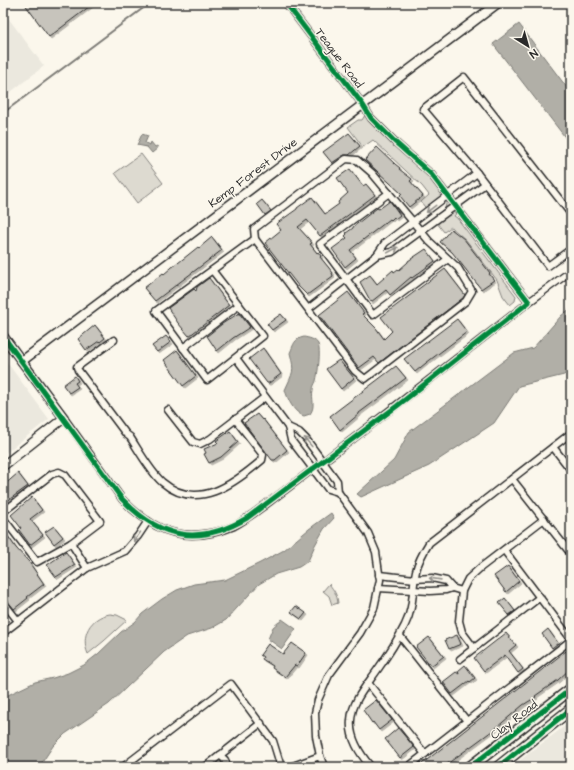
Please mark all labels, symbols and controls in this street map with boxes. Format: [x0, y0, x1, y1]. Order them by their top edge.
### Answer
street label: Teague Road [310, 24, 367, 92]
north arrow [508, 26, 548, 66]
text: N [526, 46, 541, 62]
street label: Kemp Forest Drive [205, 134, 301, 212]
one-way arrow [425, 205, 436, 213]
one-way arrow [387, 245, 399, 253]
one-way arrow [303, 437, 312, 447]
one-way arrow [133, 531, 142, 542]
one-way arrow [429, 575, 442, 583]
street label: Clay Road [487, 696, 542, 745]

